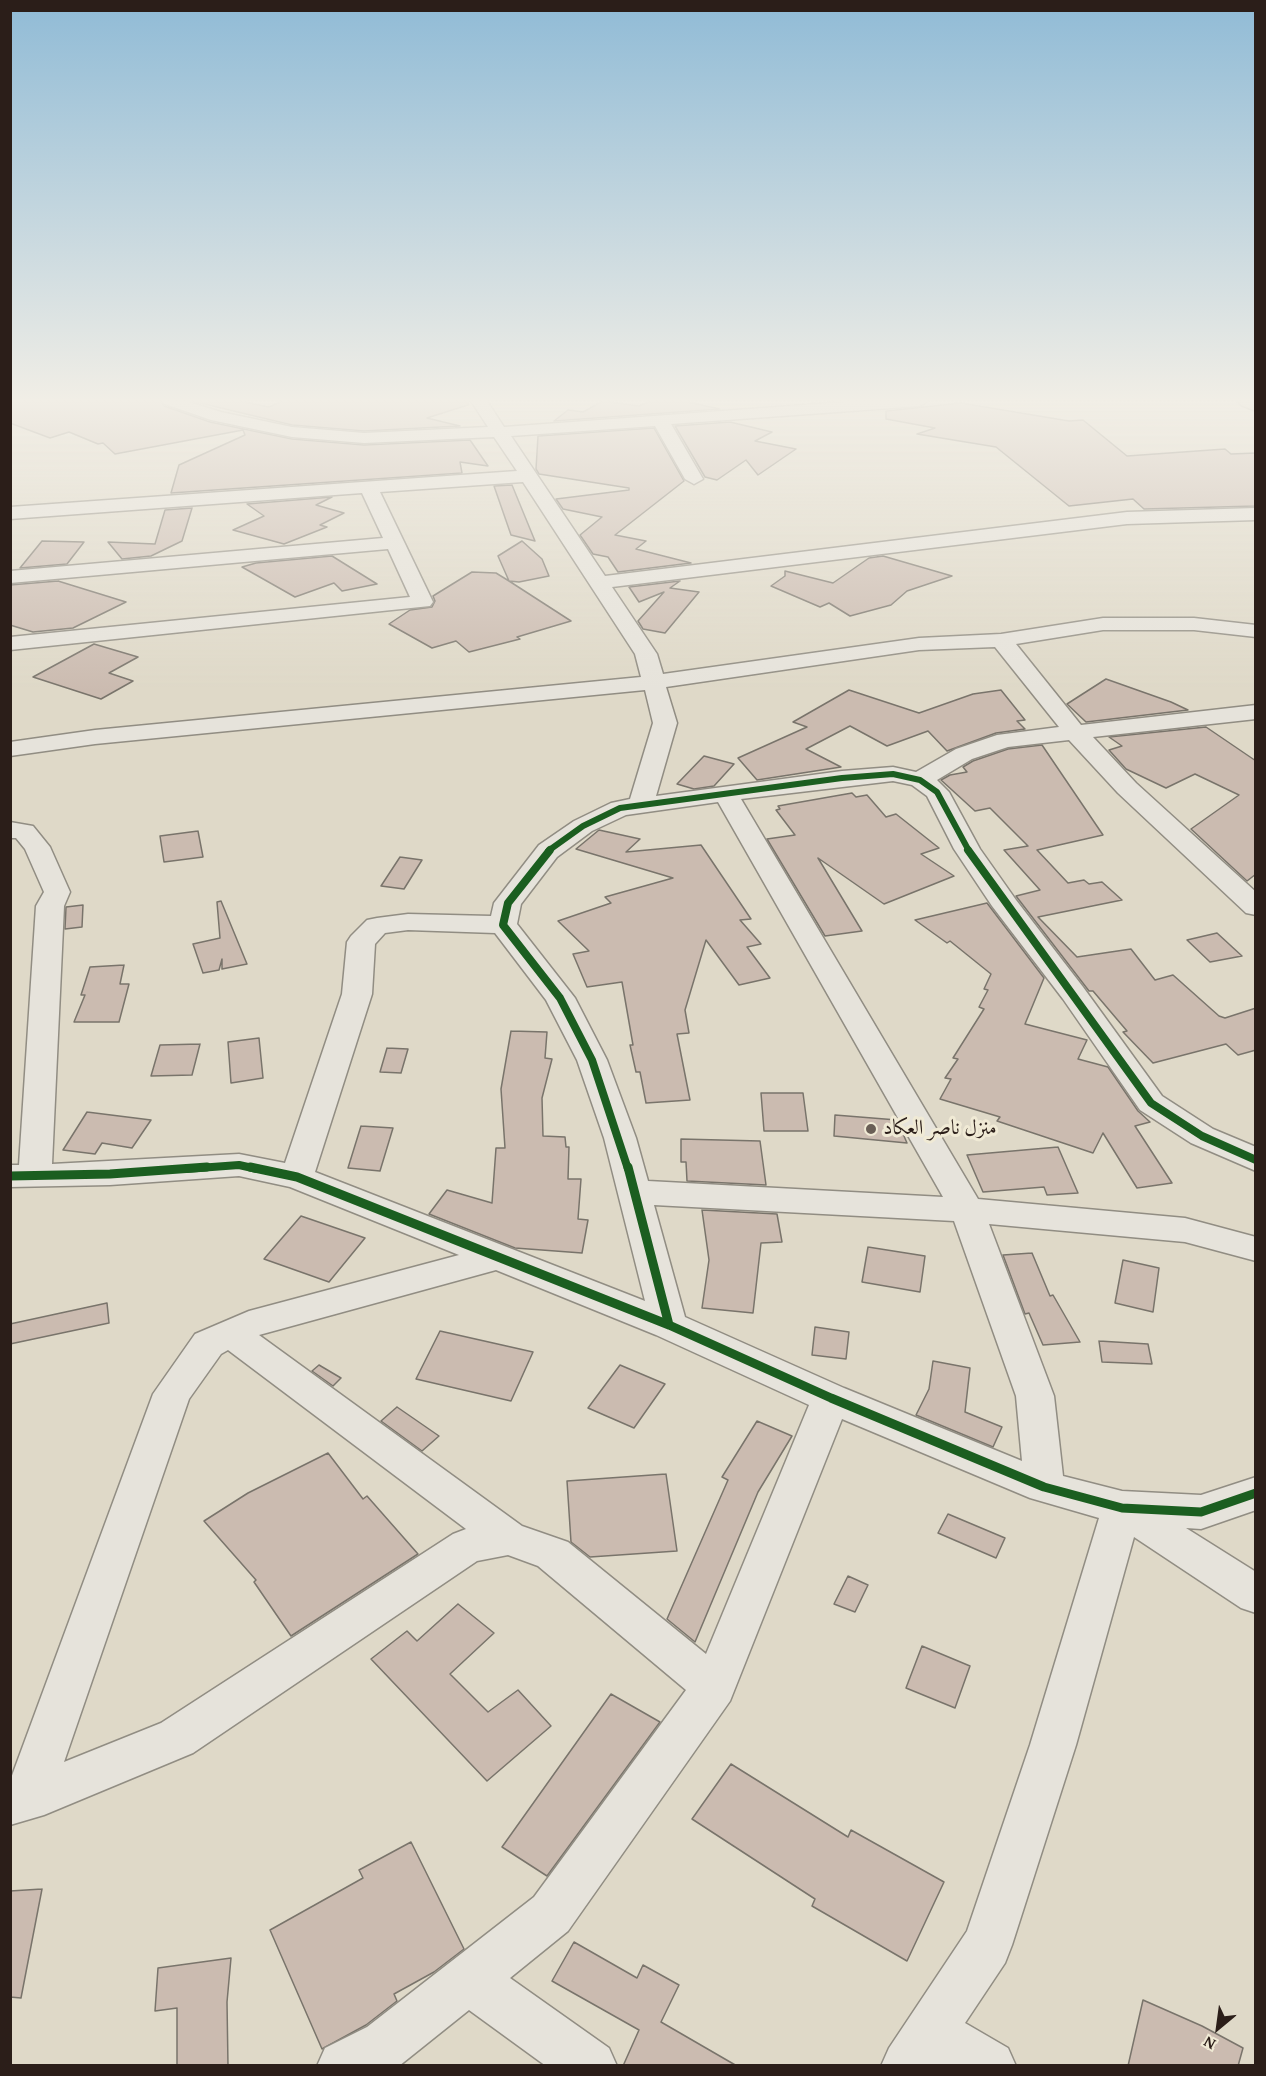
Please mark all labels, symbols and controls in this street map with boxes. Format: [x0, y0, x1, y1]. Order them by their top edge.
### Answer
place label: منزل ناصر العكاد [883, 1116, 997, 1142]
marker: منزل ناصر العكاد [864, 1122, 878, 1136]
north arrow [1188, 1998, 1248, 2058]
text: N [1199, 2031, 1220, 2057]

